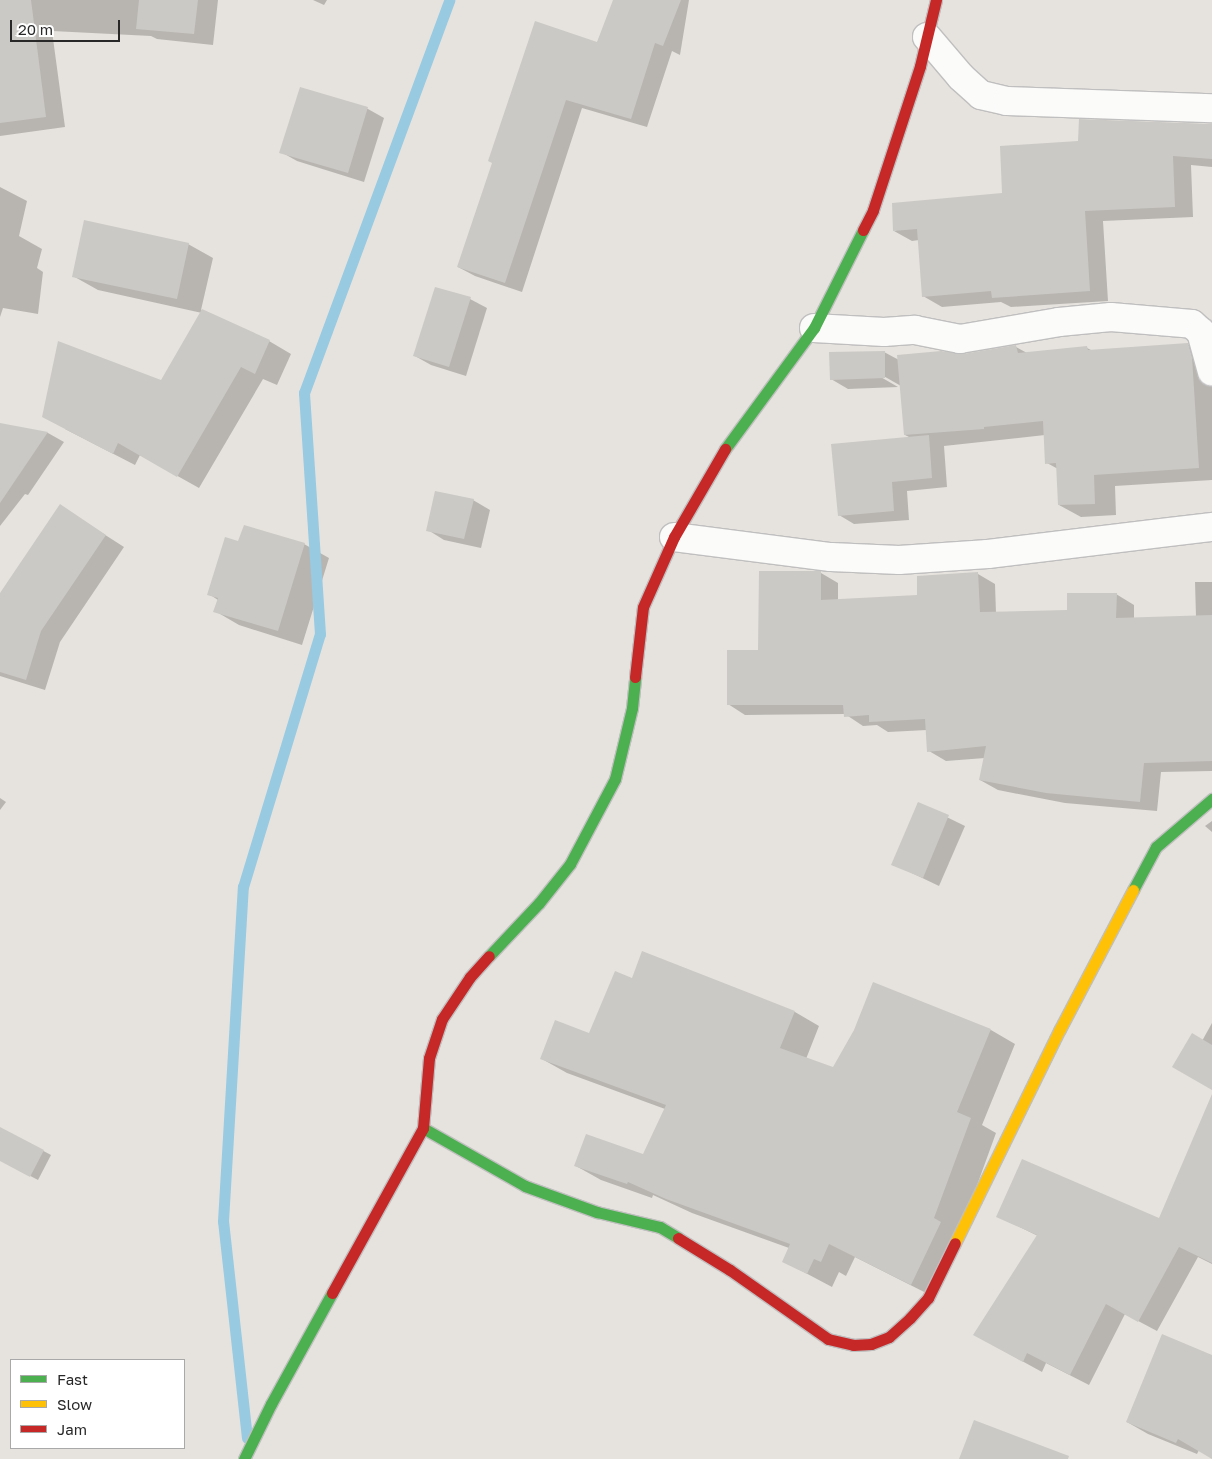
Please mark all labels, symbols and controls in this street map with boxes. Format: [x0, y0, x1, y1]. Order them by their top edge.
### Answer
scale bar [12, 10, 122, 42]
text: 20 m [18, 20, 53, 38]
legend [10, 1359, 185, 1449]
text: Fast [57, 1370, 88, 1388]
text: Slow [57, 1395, 92, 1413]
text: Jam [57, 1420, 87, 1438]

